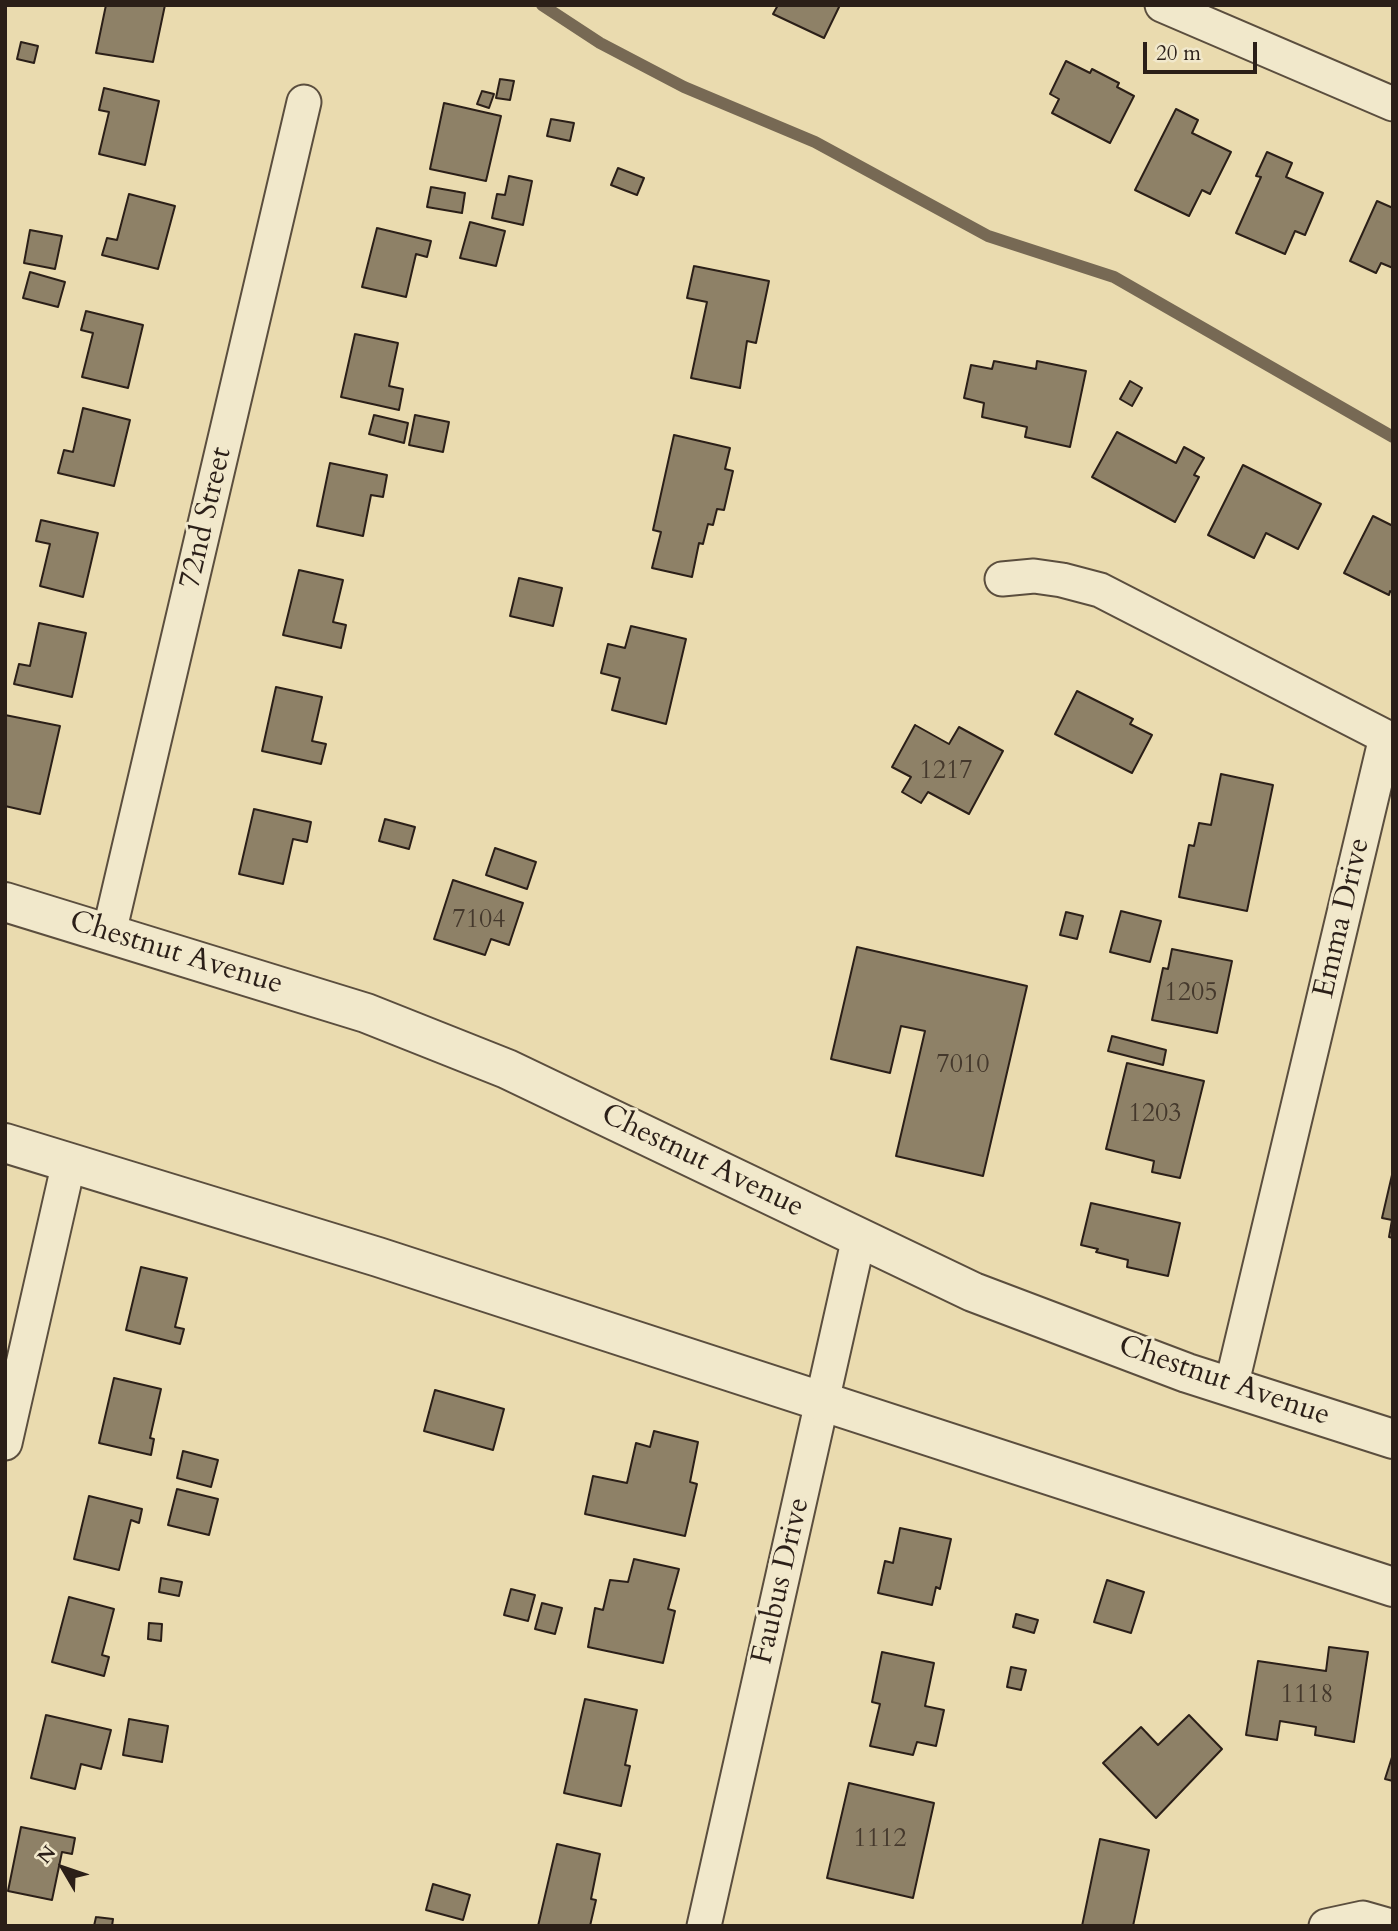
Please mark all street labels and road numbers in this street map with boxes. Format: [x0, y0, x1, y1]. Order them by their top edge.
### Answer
street label: 72nd Street [173, 444, 241, 592]
street label: Emma Drive [1307, 835, 1379, 1001]
street label: Chestnut Avenue [65, 904, 287, 1004]
street label: Chestnut Avenue [595, 1097, 809, 1227]
street label: Chestnut Avenue [1114, 1329, 1334, 1435]
street label: Faubus Drive [745, 1494, 819, 1668]

